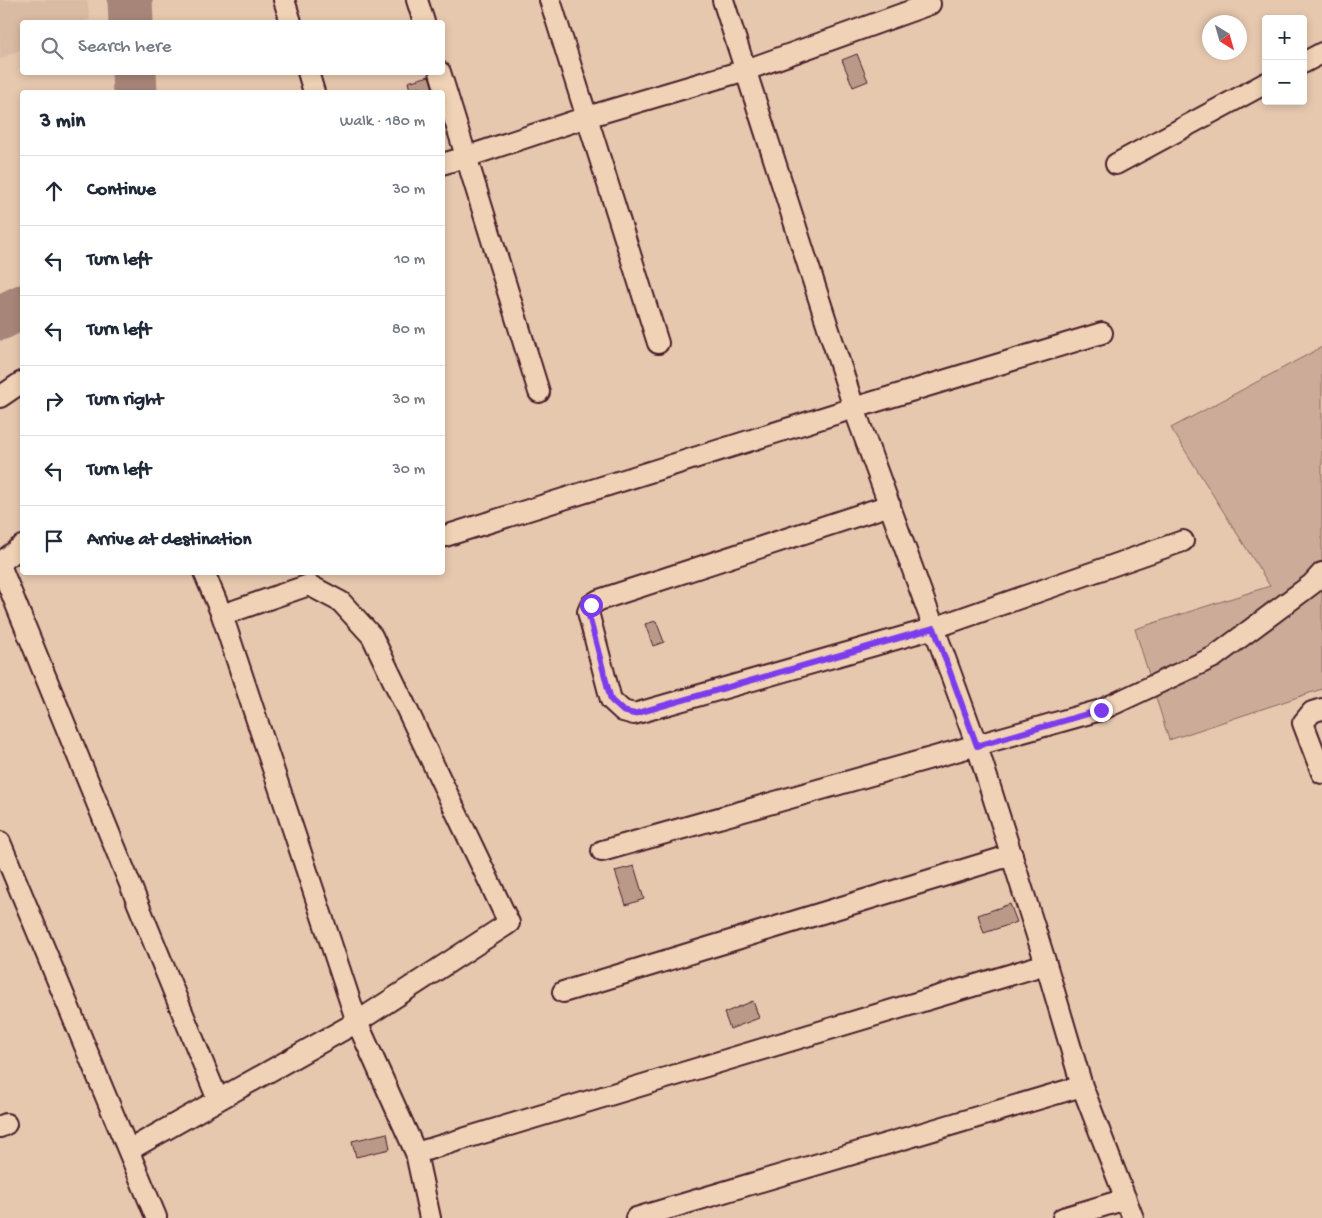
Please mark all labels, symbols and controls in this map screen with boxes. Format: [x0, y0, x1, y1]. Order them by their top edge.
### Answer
north arrow [1202, 15, 1247, 60]
map controls [1262, 15, 1307, 105]
button: + [1262, 15, 1307, 60]
search box [20, 20, 445, 75]
icon: search [38, 34, 66, 62]
text: Search here [78, 36, 172, 59]
button: − [1262, 60, 1307, 105]
text: 3 min [40, 110, 85, 135]
text: Walk · 180 m [340, 113, 425, 132]
icon: ahead [40, 177, 68, 205]
text: Continue [87, 179, 156, 202]
text: 30 m [392, 181, 425, 200]
icon: left [40, 247, 68, 275]
text: Turn left [87, 249, 151, 272]
text: 10 m [394, 251, 425, 270]
icon: left [40, 317, 68, 345]
text: Turn left [87, 319, 151, 342]
text: 80 m [392, 321, 425, 340]
icon: right [40, 387, 68, 415]
text: Turn right [87, 389, 163, 412]
text: 30 m [392, 391, 425, 410]
icon: left [40, 457, 68, 485]
text: Turn left [87, 459, 151, 482]
text: 30 m [392, 461, 425, 480]
icon: arrive [40, 527, 68, 555]
text: Arrive at destination [87, 529, 251, 552]
route start [580, 594, 603, 617]
route end [1090, 699, 1113, 722]

